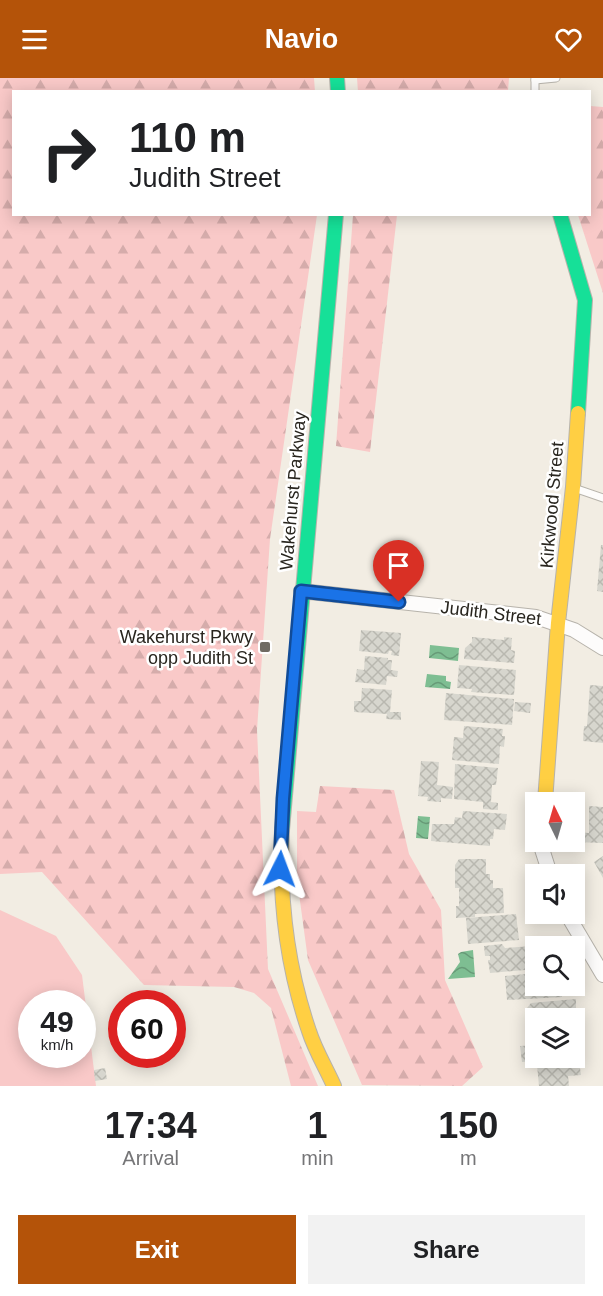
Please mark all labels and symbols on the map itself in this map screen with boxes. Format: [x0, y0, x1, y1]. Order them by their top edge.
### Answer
street label: Wakehurst Parkway [276, 411, 310, 571]
street label: Kirkwood Street [537, 441, 567, 569]
pin [373, 540, 424, 602]
street label: Judith Street [440, 597, 542, 629]
place label: Wakehurst Pkwy opp Judith St [120, 627, 253, 668]
marker: Wakehurst Pkwy opp Judith St [258, 640, 272, 654]
north arrow [525, 792, 585, 852]
position arrow [248, 837, 312, 901]
speed limit sign: 60 [108, 990, 186, 1068]

